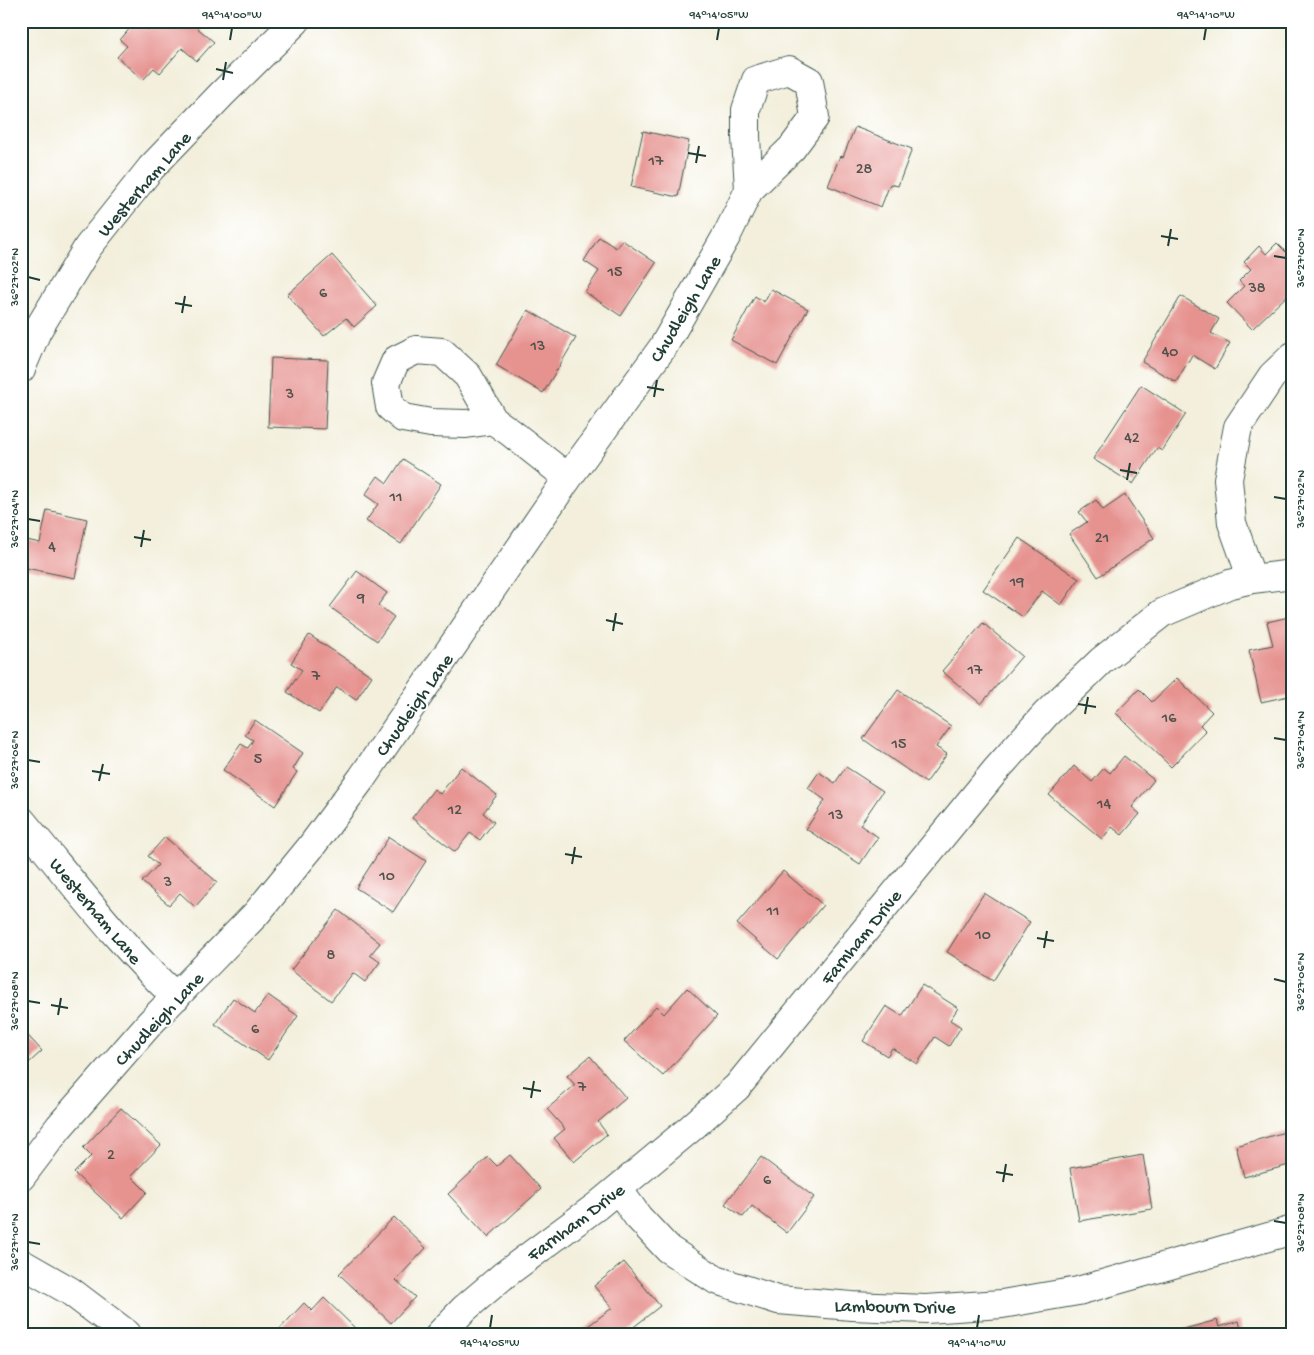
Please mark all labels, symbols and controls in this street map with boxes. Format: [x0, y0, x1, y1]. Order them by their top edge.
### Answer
text: 94°14'00"W [201, 9, 262, 23]
text: 94°14'05"W [689, 9, 748, 23]
text: 94°14'10"W [1176, 9, 1235, 23]
street label: Westerham Lane [94, 128, 198, 243]
house number: 17 [648, 153, 664, 172]
house number: 28 [856, 161, 873, 180]
text: 36°27'00"N [1295, 228, 1309, 289]
text: 36°27'02"N [9, 248, 23, 307]
street label: Chudleigh Lane [646, 252, 728, 367]
house number: 15 [607, 264, 622, 283]
house number: 38 [1247, 280, 1266, 299]
house number: 6 [319, 285, 328, 304]
house number: 13 [530, 338, 545, 357]
house number: 40 [1162, 344, 1178, 363]
house number: 3 [285, 386, 294, 405]
house number: 42 [1124, 430, 1140, 449]
text: 36°27'02"N [1295, 470, 1309, 529]
house number: 11 [389, 489, 402, 508]
text: 36°27'04"N [9, 490, 23, 549]
house number: 21 [1095, 530, 1109, 549]
house number: 4 [48, 539, 56, 558]
house number: 19 [1009, 574, 1024, 593]
house number: 9 [356, 590, 365, 609]
street label: Chudleigh Lane [372, 650, 460, 762]
house number: 17 [967, 662, 983, 681]
house number: 7 [311, 668, 321, 687]
house number: 16 [1161, 710, 1177, 729]
text: 36°27'04"N [1295, 711, 1309, 770]
text: 36°27'06"N [9, 731, 23, 790]
house number: 15 [891, 736, 906, 755]
house number: 5 [254, 751, 262, 770]
house number: 14 [1096, 796, 1111, 815]
house number: 12 [447, 802, 462, 821]
house number: 13 [828, 807, 843, 826]
street label: Westerham Lane [43, 854, 146, 970]
house number: 10 [378, 868, 395, 887]
house number: 3 [163, 874, 172, 893]
street label: Farnham Drive [817, 886, 908, 991]
house number: 11 [766, 903, 779, 922]
house number: 10 [974, 927, 991, 946]
house number: 8 [327, 947, 336, 966]
text: 36°27'06"N [1295, 953, 1309, 1012]
street label: Chudleigh Lane [111, 968, 210, 1072]
text: 36°27'08"N [9, 971, 23, 1032]
house number: 6 [251, 1021, 260, 1040]
house number: 7 [577, 1079, 587, 1098]
house number: 2 [107, 1147, 115, 1166]
house number: 6 [763, 1172, 772, 1191]
street label: Farnham Drive [523, 1180, 631, 1269]
text: 36°27'08"N [1295, 1193, 1309, 1254]
text: 36°27'10"N [9, 1213, 23, 1272]
street label: Lambourn Drive [834, 1296, 956, 1321]
text: 94°14'05"W [460, 1337, 519, 1351]
text: 94°14'10"W [947, 1337, 1006, 1351]

